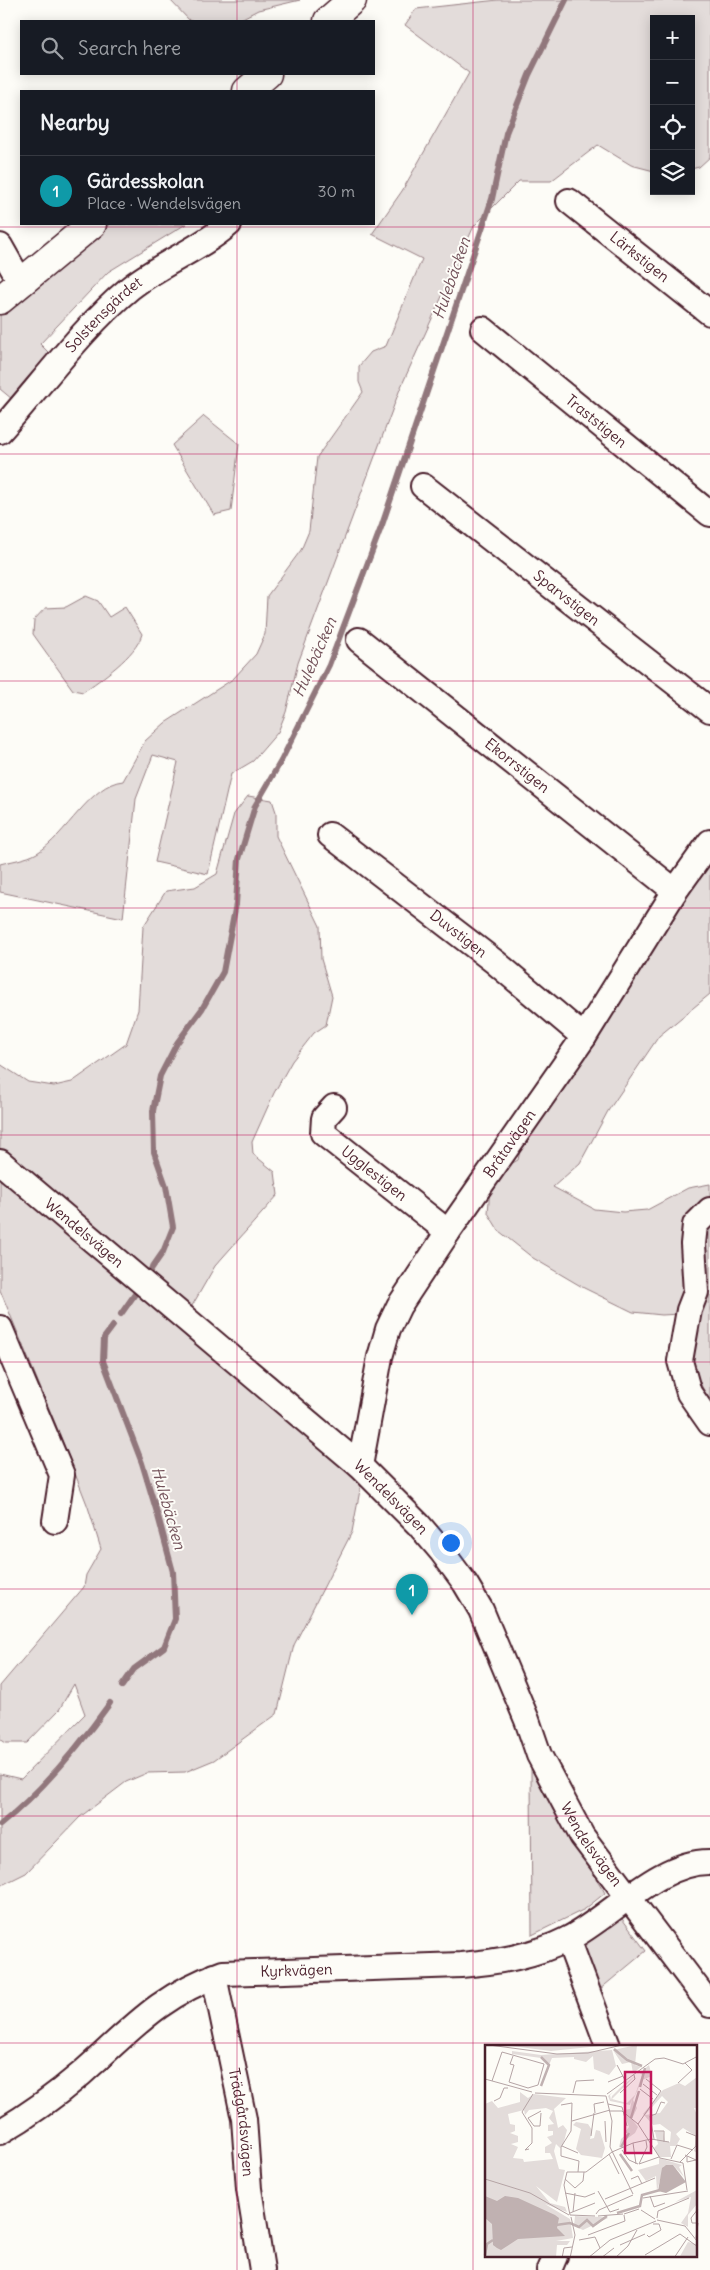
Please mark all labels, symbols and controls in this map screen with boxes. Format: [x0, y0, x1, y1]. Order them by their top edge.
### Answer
map controls [650, 15, 695, 195]
button: + [650, 15, 695, 60]
search box [20, 20, 375, 75]
icon: search [38, 34, 66, 62]
text: Search here [78, 36, 181, 60]
button: − [650, 60, 695, 105]
button: locate [650, 105, 695, 150]
text: Nearby [40, 109, 110, 136]
button: layers [650, 150, 695, 195]
text: Gärdesskolan [87, 169, 204, 193]
text: 1 [53, 181, 59, 201]
text: 30 m [318, 181, 355, 201]
text: Place · Wendelsvägen [87, 193, 241, 213]
street label: Lärkstigen [606, 227, 674, 286]
water label: Hulebäcken [428, 234, 475, 321]
street label: Solstensgärdet [61, 272, 145, 356]
street label: Traststigen [562, 390, 631, 452]
street label: Sparvstigen [530, 566, 604, 630]
water label: Hulebäcken [288, 613, 341, 700]
street label: Ekorrstigen [481, 734, 554, 797]
street label: Duvstigen [426, 905, 491, 962]
street label: Bråtavägen [479, 1105, 540, 1181]
street label: Ugglestigen [338, 1141, 411, 1205]
street label: Wendelsvägen [41, 1194, 128, 1272]
street label: Wendelsvägen [350, 1455, 433, 1538]
water label: Hulebäcken [148, 1464, 191, 1552]
your location [438, 1530, 464, 1556]
pin: 1 [396, 1574, 428, 1615]
street label: Wendelsvägen [557, 1799, 627, 1890]
street label: Kyrkvägen [260, 1959, 333, 1981]
inset map [485, 2045, 698, 2258]
street label: Trädgårdsvägen [225, 2066, 258, 2177]

